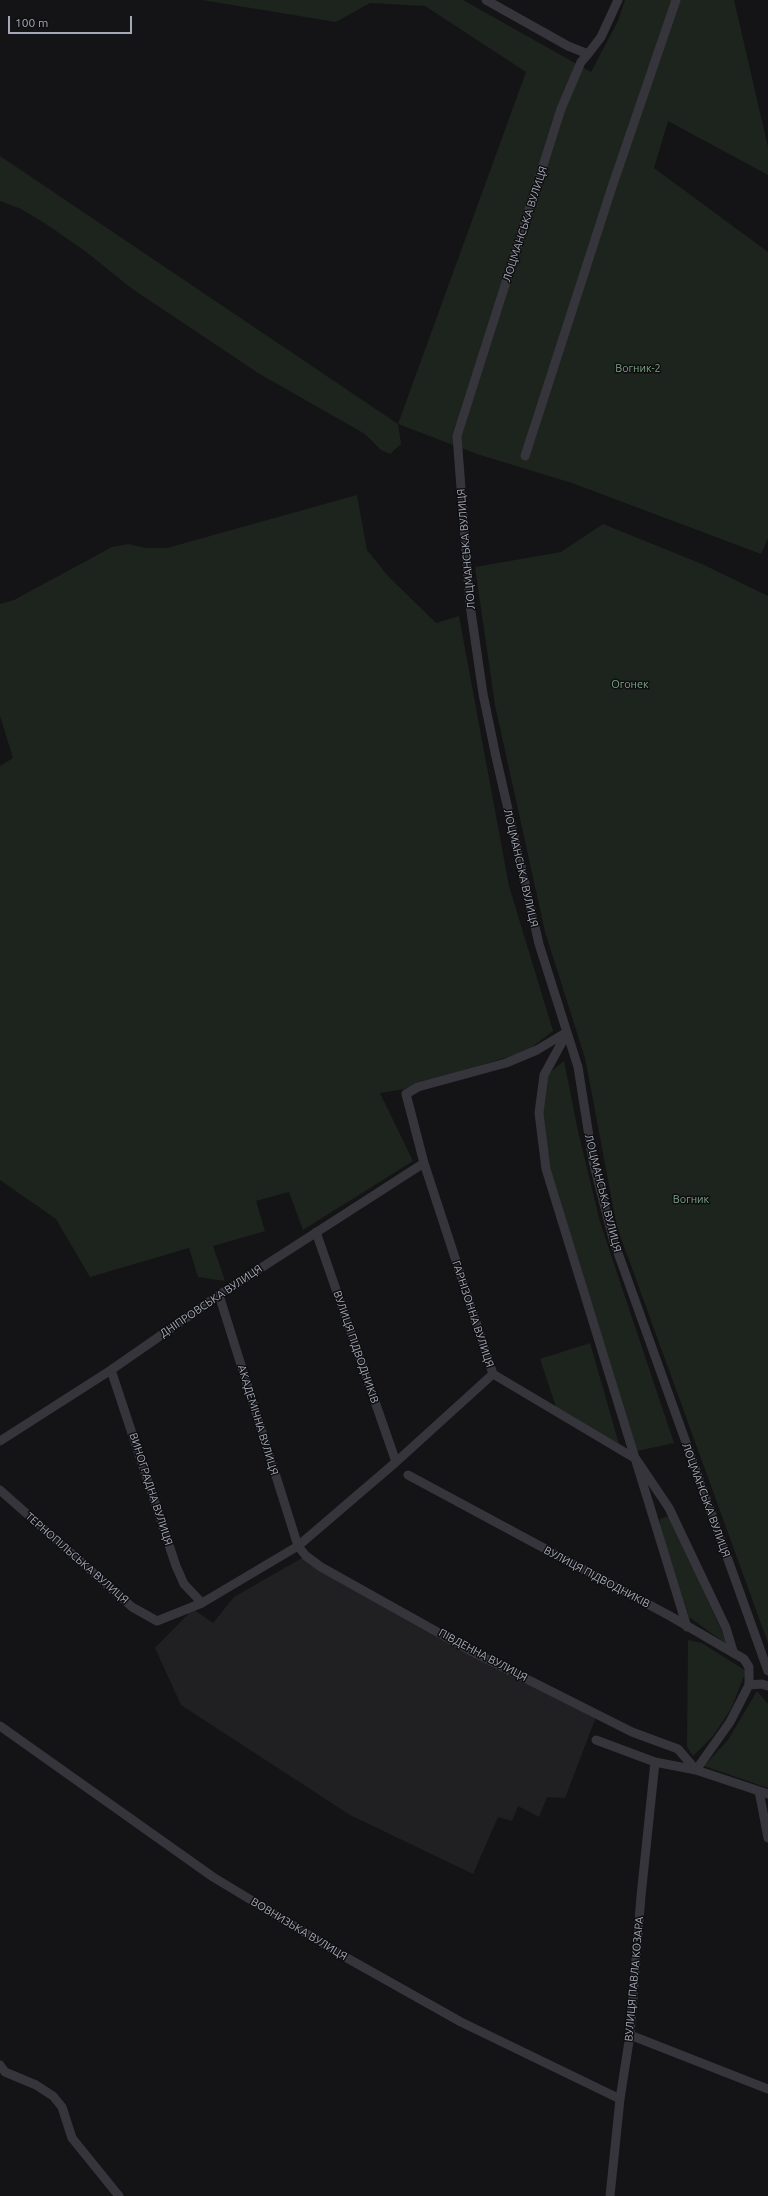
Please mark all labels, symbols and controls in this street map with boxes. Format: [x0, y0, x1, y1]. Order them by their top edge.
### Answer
scale bar [10, 8, 134, 34]
text: 100 m [15, 16, 48, 29]
street label: ЛОЦМАНСЬКА ВУЛИЦЯ [500, 164, 550, 284]
park label: Вогник-2 [615, 361, 661, 375]
street label: ЛОЦМАНСЬКА ВУЛИЦЯ [454, 488, 478, 610]
park label: Огонек [611, 677, 649, 691]
street label: ЛОЦМАНСЬКА ВУЛИЦЯ [501, 808, 541, 928]
street label: ЛОЦМАНСЬКА ВУЛИЦЯ [582, 1133, 624, 1253]
park label: Вогник [673, 1192, 709, 1206]
street label: ГАРНІЗОННА ВУЛИЦЯ [450, 1259, 496, 1369]
street label: ДНІПРОВСЬКА ВУЛИЦЯ [157, 1262, 265, 1340]
street label: ВУЛИЦЯ ПІДВОДНИКІВ [331, 1289, 381, 1405]
street label: АКАДЕМІЧНА ВУЛИЦЯ [235, 1363, 281, 1477]
street label: ВИНОГРАДНА ВУЛИЦЯ [127, 1431, 175, 1547]
street label: ЛОЦМАНСЬКА ВУЛИЦЯ [679, 1441, 733, 1559]
street label: ТЕРНОПІЛЬСЬКА ВУЛИЦЯ [23, 1510, 131, 1606]
street label: ВУЛИЦЯ ПІДВОДНИКІВ [542, 1543, 652, 1611]
street label: ПІВДЕННА ВУЛИЦЯ [436, 1626, 530, 1684]
street label: ВОВНИЗЬКА ВУЛИЦЯ [248, 1895, 350, 1963]
street label: ВУЛИЦЯ ПАВЛА КОЗАРА [622, 1916, 646, 2042]

